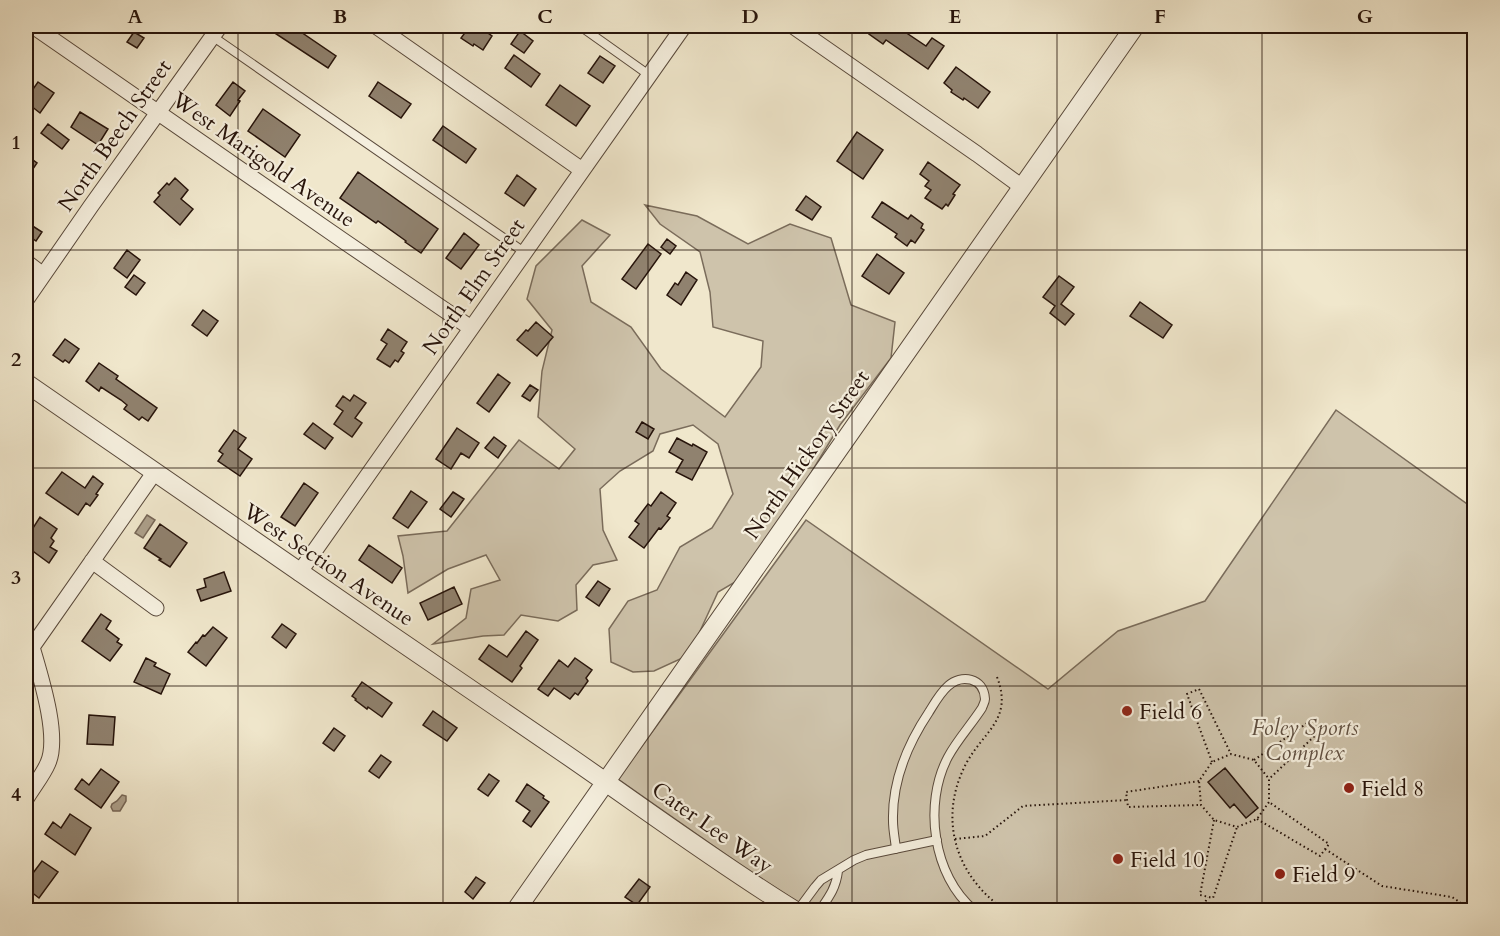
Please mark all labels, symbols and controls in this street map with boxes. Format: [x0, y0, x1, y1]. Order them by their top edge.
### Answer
text: A [127, 3, 143, 30]
text: B [333, 3, 347, 30]
text: C [537, 3, 553, 30]
text: D [741, 3, 759, 30]
text: E [949, 3, 961, 30]
text: F [1154, 3, 1166, 30]
text: G [1357, 3, 1373, 30]
street label: North Beech Street [51, 53, 179, 218]
street label: West Marigold Avenue [165, 85, 361, 235]
text: 1 [11, 129, 21, 156]
street label: North Elm Street [416, 212, 532, 361]
text: 2 [11, 346, 21, 373]
street label: North Hickory Street [737, 364, 877, 545]
street label: West Section Avenue [236, 496, 420, 633]
text: 3 [11, 564, 21, 591]
place label: Field 6 [1139, 697, 1202, 727]
marker: Field 6 [1120, 704, 1134, 718]
park label: Foley Sports Complex [1252, 713, 1359, 768]
place label: Field 8 [1361, 774, 1424, 804]
street label: Cater Lee Way [646, 775, 779, 881]
text: 4 [11, 781, 21, 808]
marker: Field 8 [1342, 781, 1356, 795]
place label: Field 10 [1130, 845, 1204, 875]
marker: Field 10 [1111, 852, 1125, 866]
place label: Field 9 [1292, 860, 1355, 890]
marker: Field 9 [1273, 867, 1287, 881]

